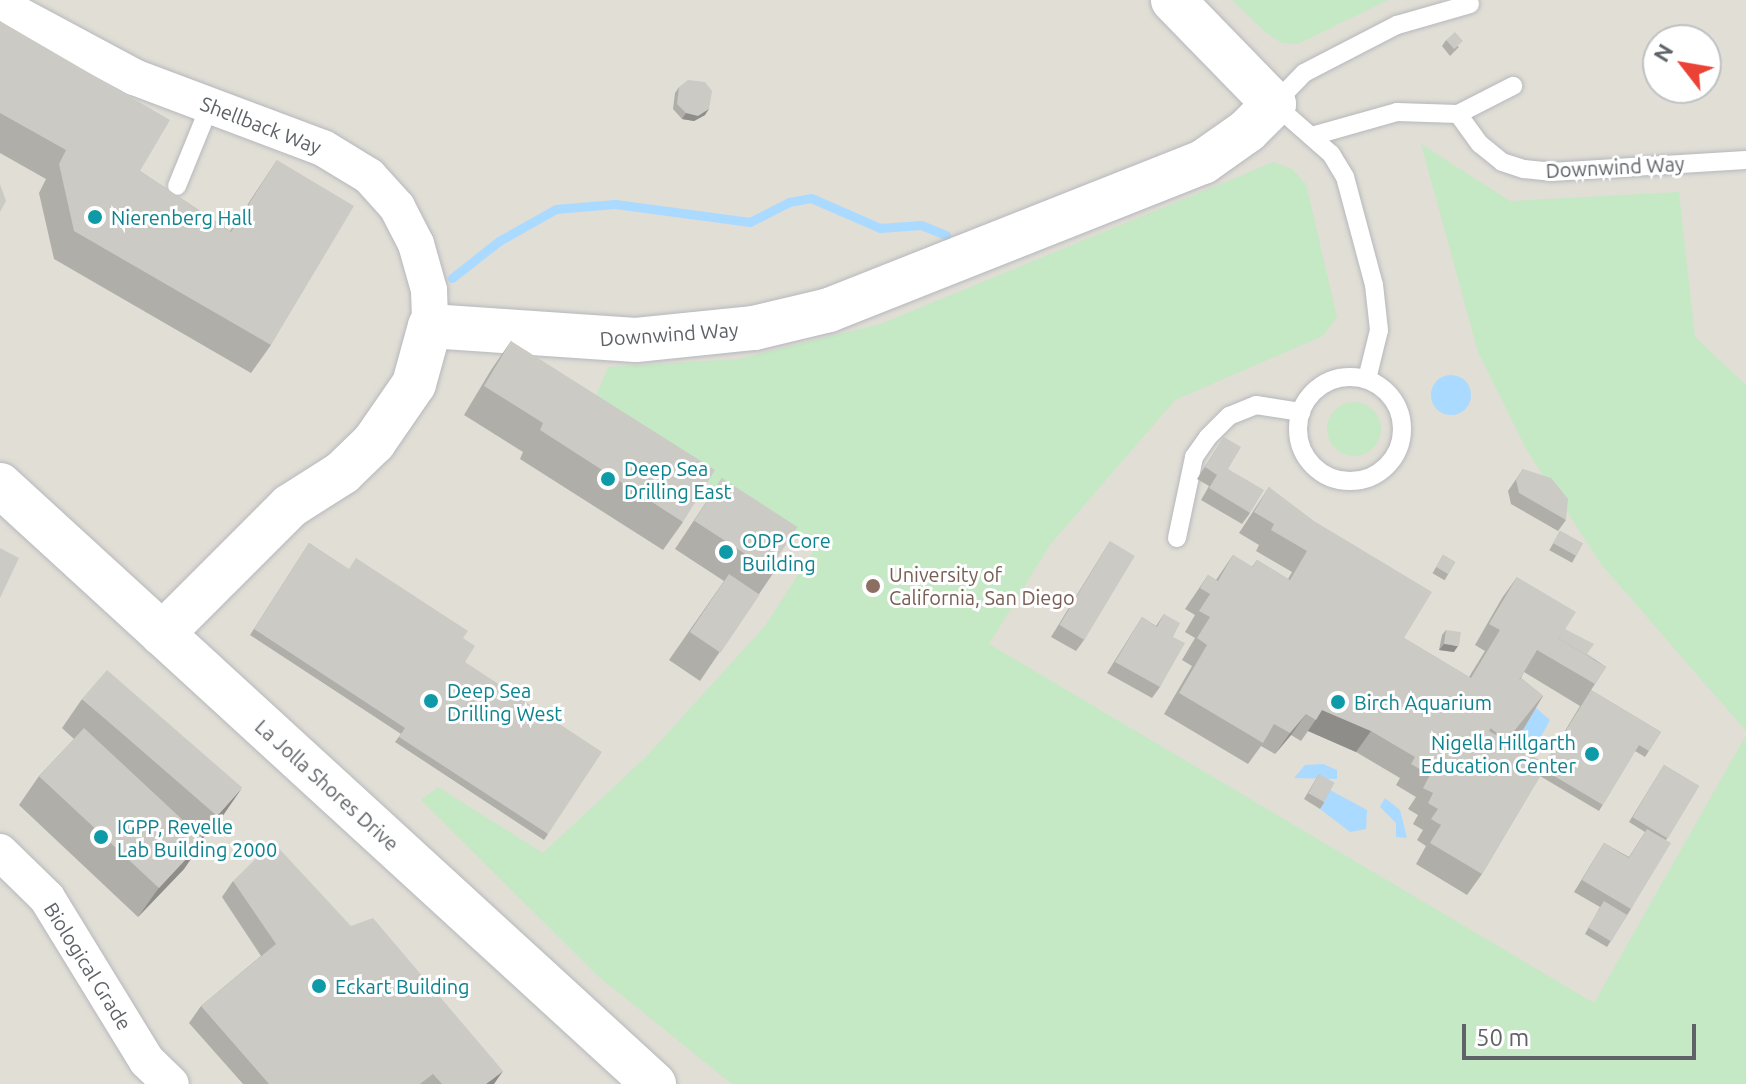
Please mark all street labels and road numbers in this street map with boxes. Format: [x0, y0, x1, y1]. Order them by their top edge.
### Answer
street label: Shellback Way [197, 91, 325, 159]
street label: Downwind Way [1545, 151, 1685, 183]
street label: Downwind Way [599, 317, 739, 351]
street label: La Jolla Shores Drive [250, 714, 404, 856]
street label: Biological Grade [39, 898, 137, 1034]

